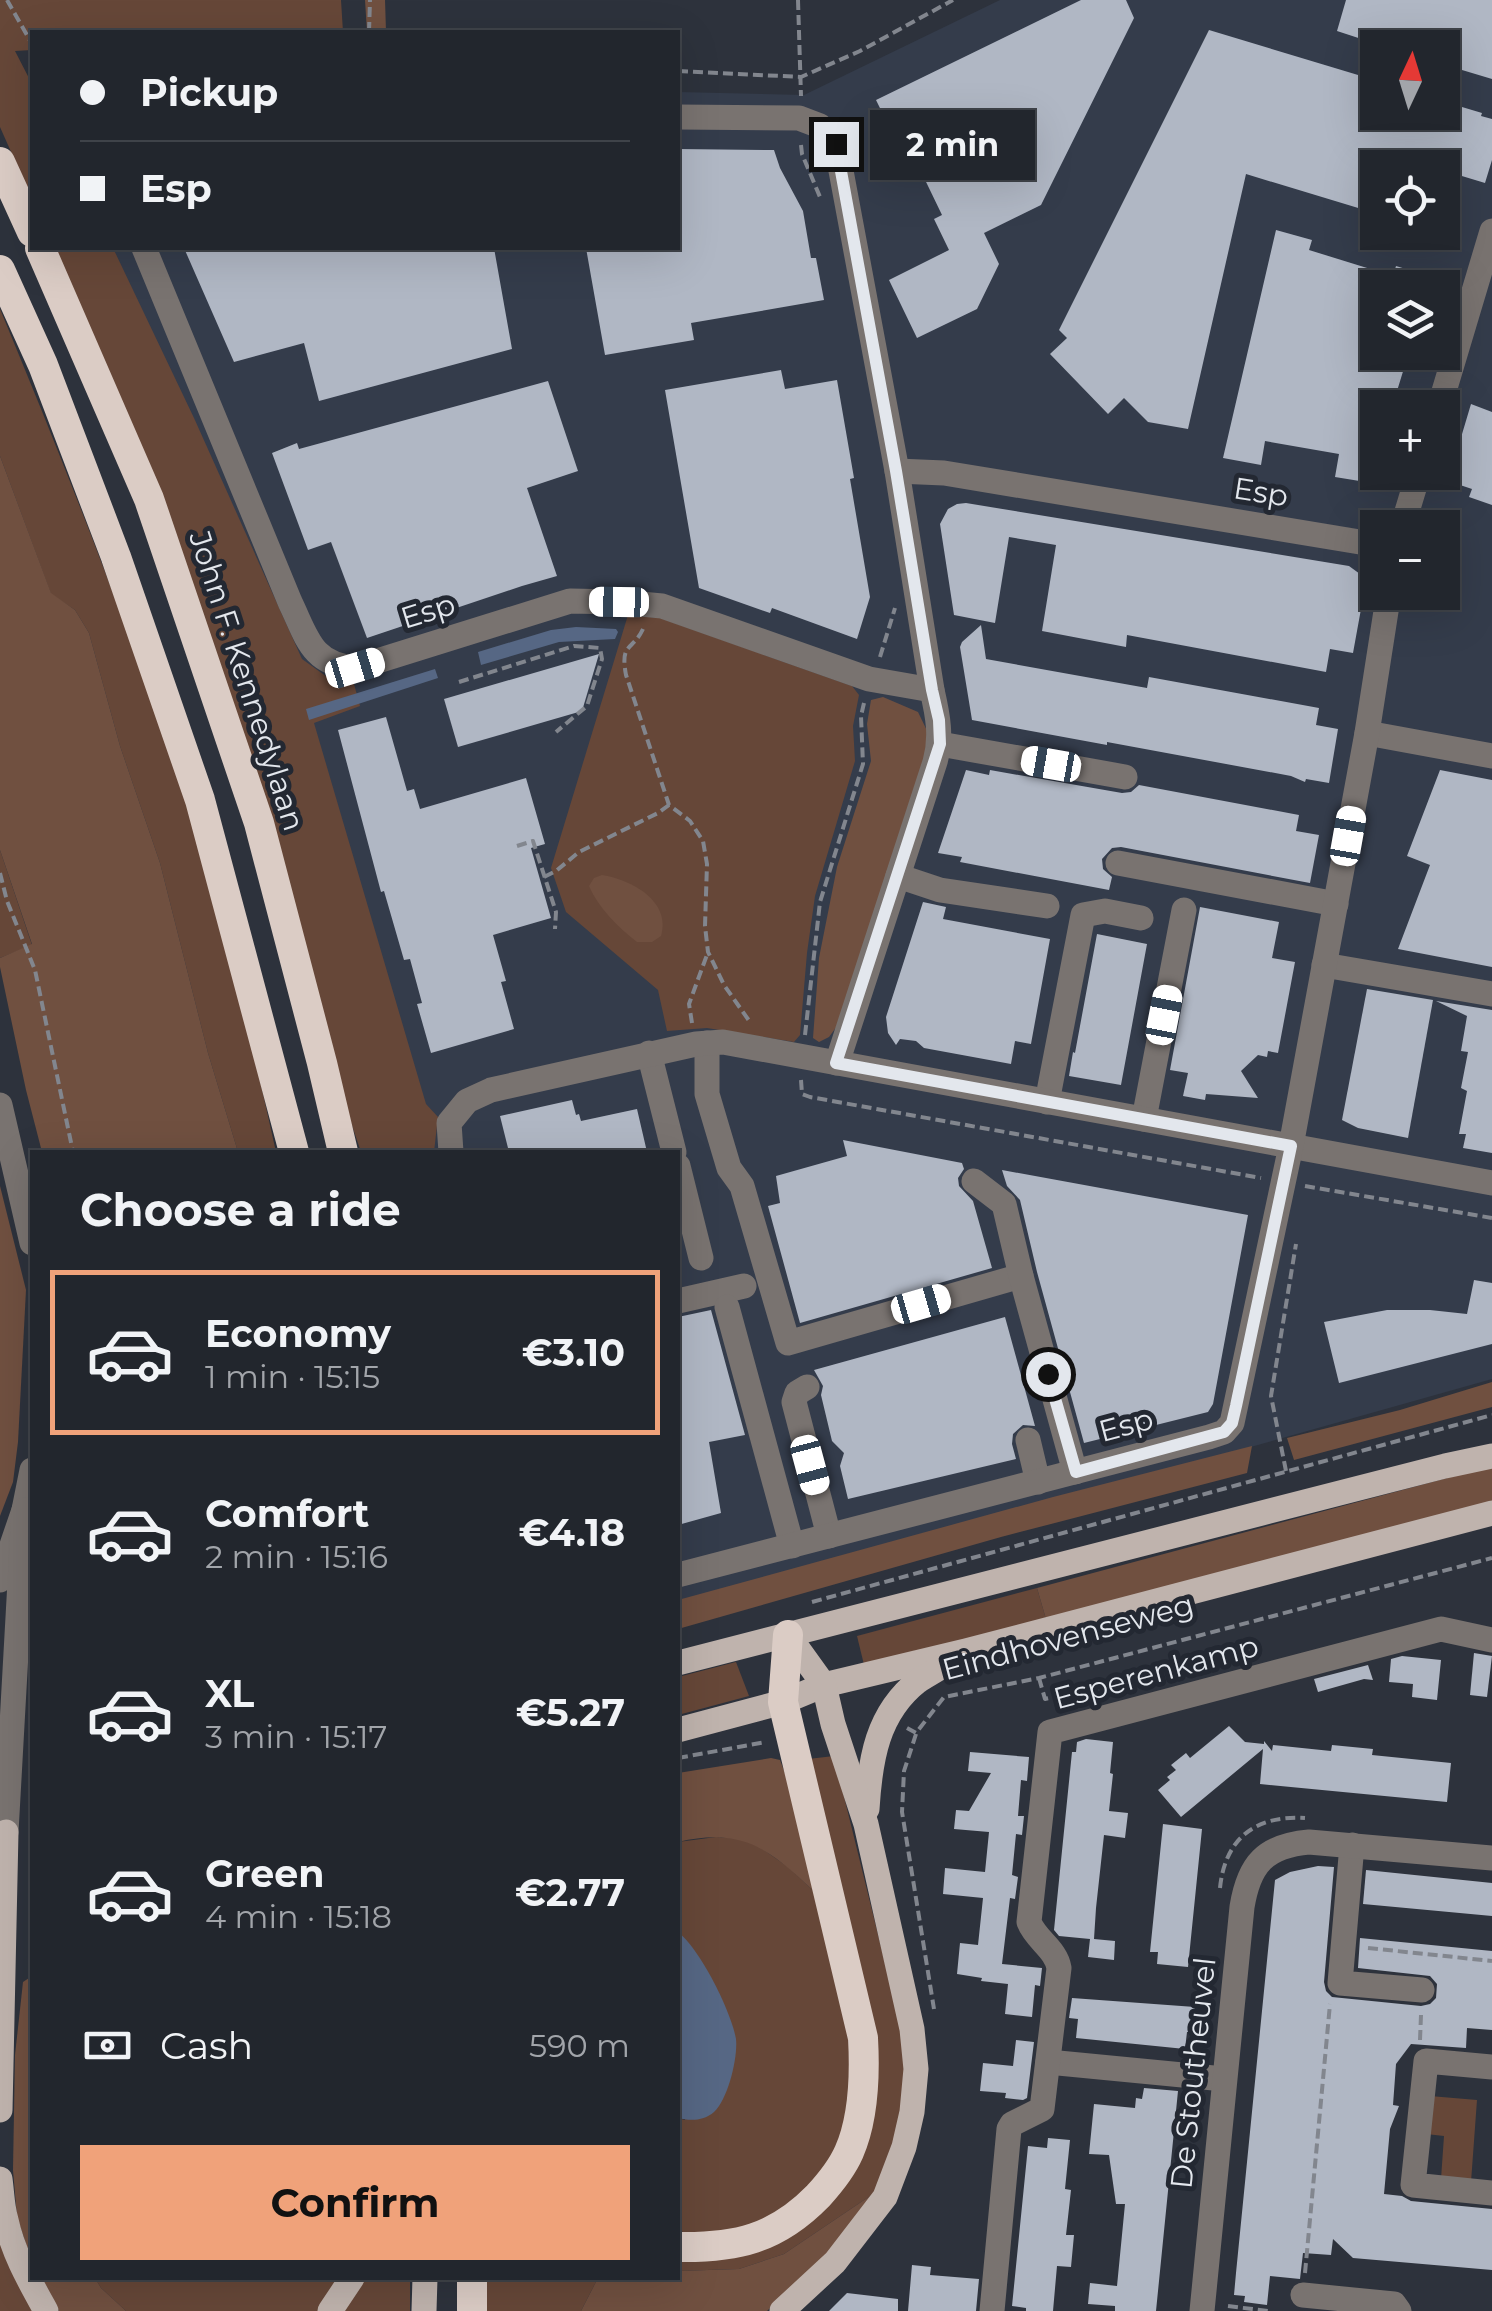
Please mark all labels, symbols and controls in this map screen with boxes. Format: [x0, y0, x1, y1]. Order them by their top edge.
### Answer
north arrow [1360, 30, 1460, 130]
map controls [1360, 30, 1460, 610]
text: Pickup [140, 69, 278, 116]
callout: 2 min [871, 109, 1036, 179]
route end [814, 122, 859, 167]
text: 2 min [906, 125, 999, 164]
button: locate [1360, 150, 1460, 250]
text: Esp [140, 165, 212, 212]
button: layers [1360, 270, 1460, 370]
button: + [1360, 390, 1460, 490]
street label: Esp [1231, 469, 1291, 515]
button: − [1360, 510, 1460, 610]
street label: John F. Kennedylaan [181, 526, 313, 835]
street label: Esp [396, 585, 460, 637]
car [589, 586, 649, 618]
car [322, 645, 388, 691]
car [1019, 744, 1083, 784]
car [1328, 804, 1368, 868]
car [1144, 983, 1184, 1047]
text: Choose a ride [80, 1182, 401, 1237]
car [888, 1281, 954, 1327]
icon: car [85, 1308, 175, 1398]
text: Economy [205, 1310, 391, 1357]
text: €3.10 [522, 1329, 625, 1376]
route start [1026, 1352, 1071, 1397]
text: 1 min · 15:15 [205, 1357, 380, 1396]
street label: Esp [1095, 1400, 1157, 1450]
car [788, 1432, 832, 1498]
icon: car [85, 1488, 175, 1578]
text: Comfort [205, 1490, 369, 1537]
text: €4.18 [518, 1509, 625, 1556]
text: 2 min · 15:16 [205, 1537, 388, 1576]
street label: Eindhovenseweg [938, 1586, 1198, 1688]
street label: Esperenkamp [1050, 1627, 1262, 1717]
icon: car [85, 1668, 175, 1758]
text: XL [205, 1670, 254, 1717]
text: €5.27 [516, 1689, 625, 1736]
text: 3 min · 15:17 [205, 1717, 387, 1756]
icon: car [85, 1848, 175, 1938]
text: Green [205, 1850, 325, 1897]
text: €2.77 [515, 1869, 625, 1916]
text: 4 min · 15:18 [205, 1897, 392, 1936]
street label: De Stoutheuvel [1162, 1955, 1224, 2191]
icon: cash [80, 2018, 135, 2073]
text: Cash [160, 2022, 253, 2069]
text: 590 m [529, 2026, 630, 2065]
button: Confirm [80, 2145, 630, 2260]

